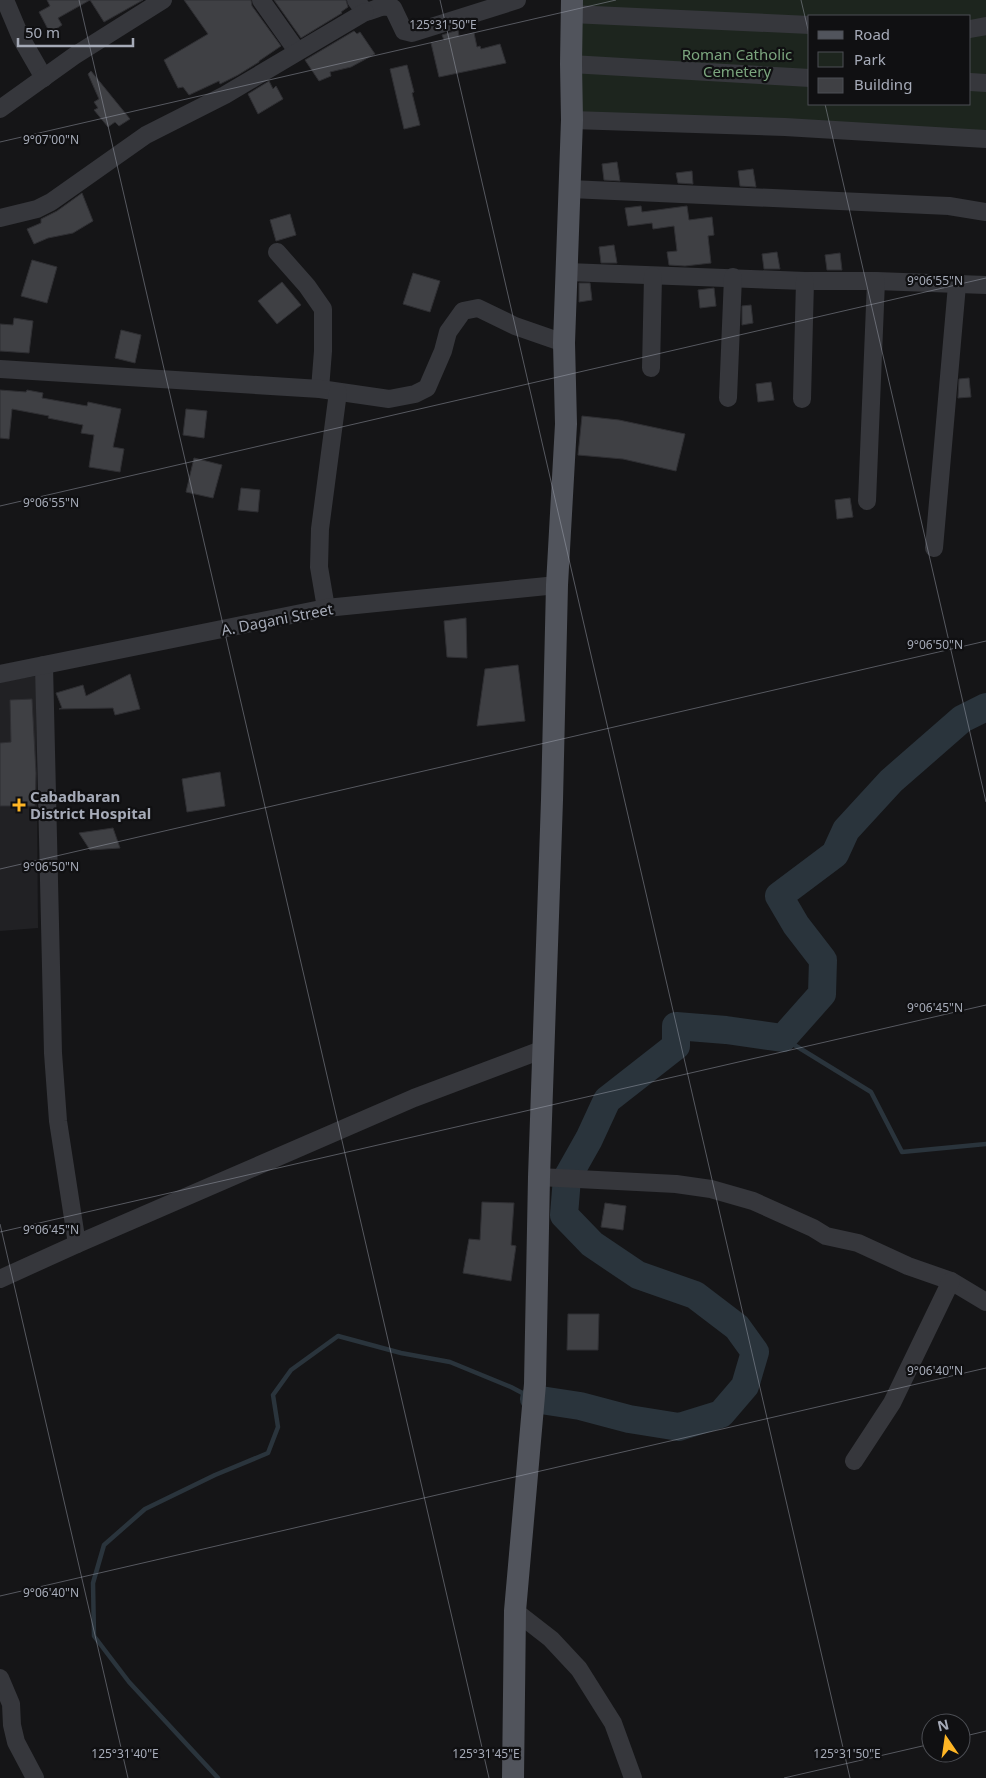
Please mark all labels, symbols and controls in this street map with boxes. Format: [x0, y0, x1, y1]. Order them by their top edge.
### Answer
scale bar [18, 15, 132, 47]
legend [808, 15, 971, 105]
text: 125°31'50"E [409, 16, 477, 33]
text: 50 m [25, 22, 60, 42]
text: Road [854, 24, 890, 44]
park label: Roman Catholic Cemetery [682, 44, 792, 81]
text: Park [854, 49, 886, 69]
text: Building [854, 74, 912, 94]
text: 9°07'00"N [23, 131, 79, 148]
text: 9°06'55"N [907, 272, 963, 289]
text: 9°06'55"N [23, 494, 79, 511]
street label: A. Dagani Street [219, 598, 335, 640]
text: 9°06'50"N [907, 636, 963, 653]
place label: Cabadbaran District Hospital [30, 786, 151, 823]
marker: Cabadbaran District Hospital [12, 798, 26, 812]
text: 9°06'50"N [23, 858, 79, 875]
text: 9°06'45"N [907, 999, 963, 1016]
text: 9°06'45"N [23, 1221, 79, 1238]
text: 9°06'40"N [907, 1362, 963, 1379]
text: 9°06'40"N [23, 1584, 79, 1601]
north arrow [921, 1713, 971, 1763]
text: N [935, 1714, 951, 1735]
text: 125°31'40"E [91, 1745, 159, 1762]
text: 125°31'45"E [452, 1745, 520, 1762]
text: 125°31'50"E [813, 1745, 881, 1762]

